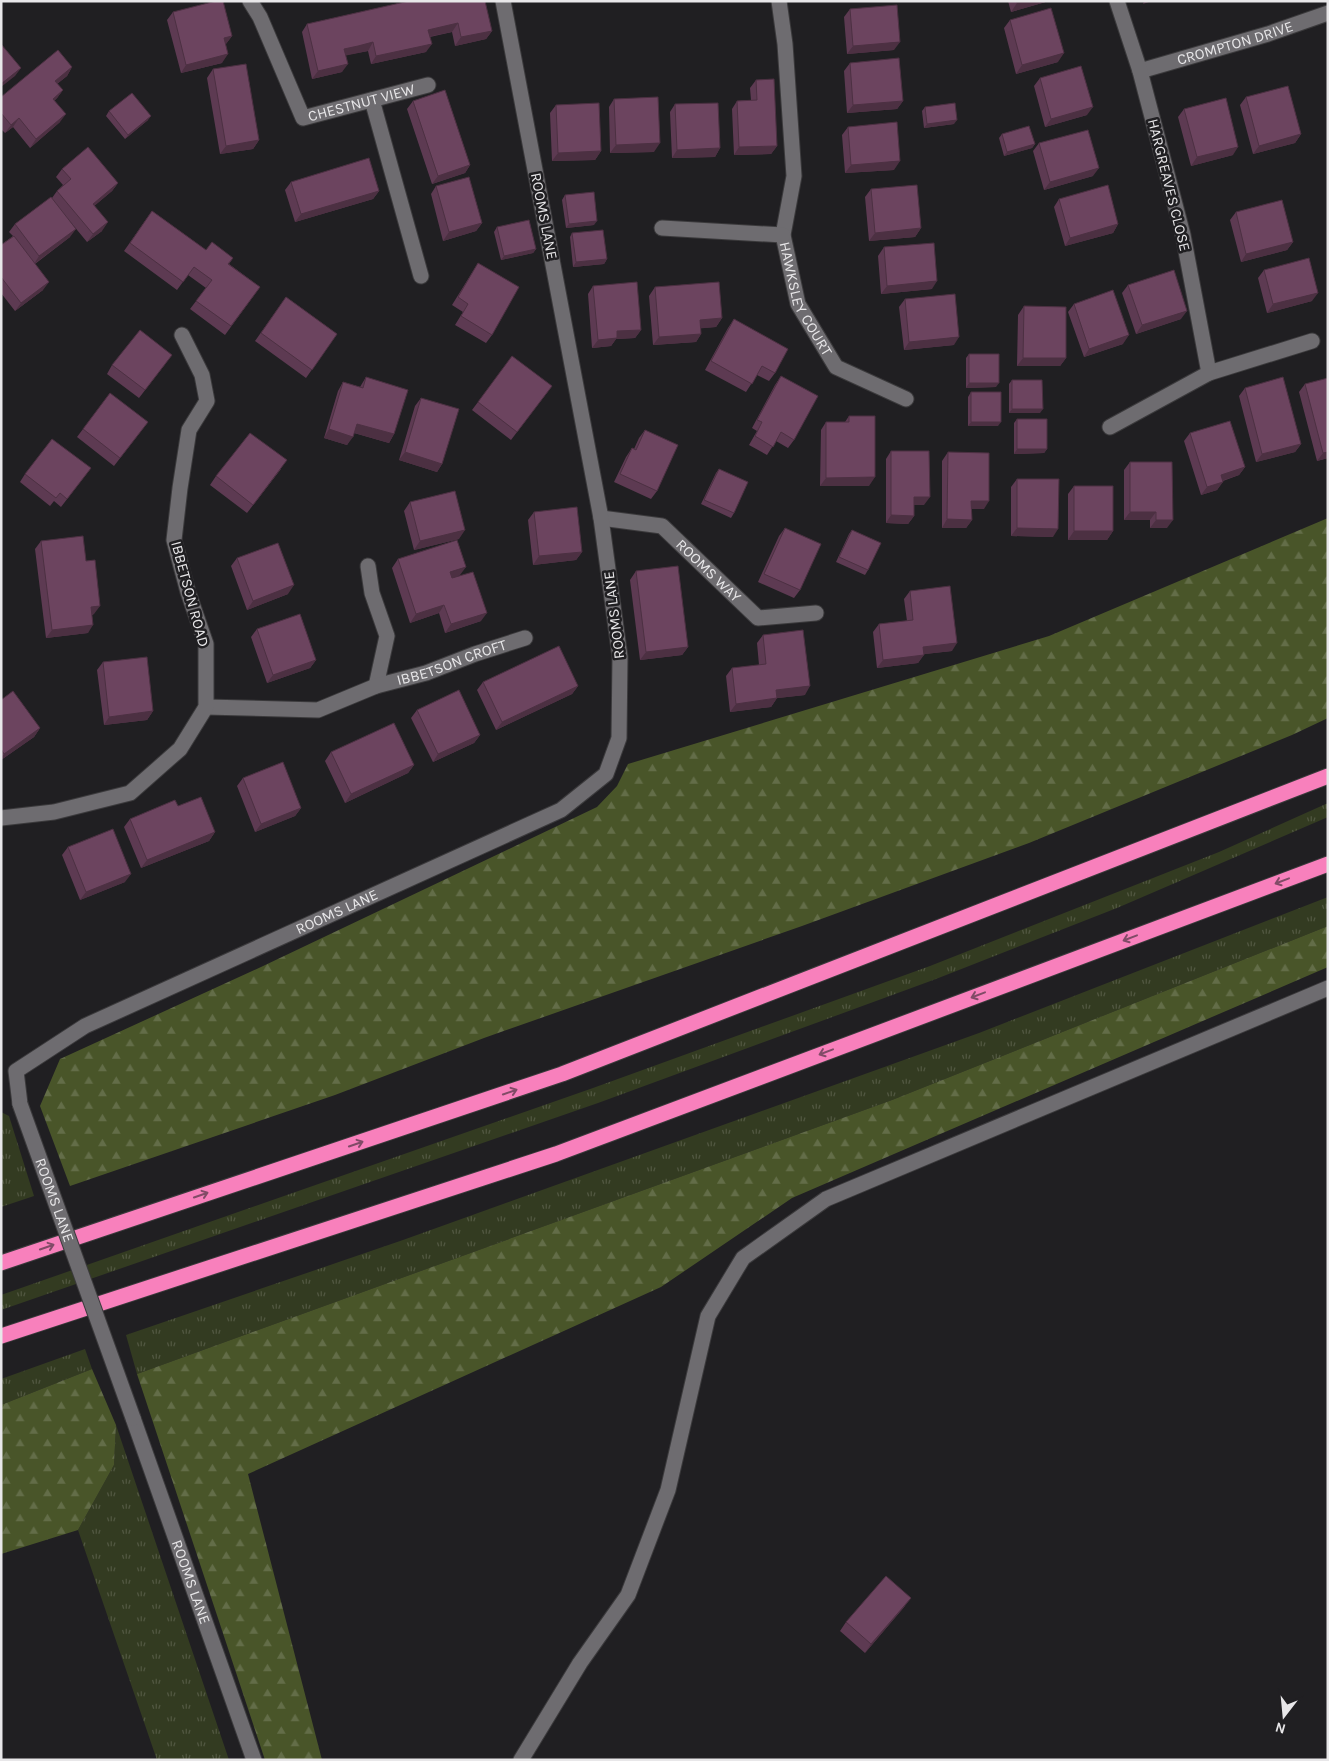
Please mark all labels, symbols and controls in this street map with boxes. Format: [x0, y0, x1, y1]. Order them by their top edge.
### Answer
street label: CROMPTON DRIVE [1175, 17, 1295, 69]
street label: CHESTNUT VIEW [306, 80, 417, 125]
street label: HARGREAVES CLOSE [1144, 117, 1194, 253]
street label: ROOMS LANE [527, 171, 561, 261]
street label: HAWKSLEY COURT [776, 240, 836, 359]
street label: ROOMS WAY [672, 535, 745, 606]
street label: IBBETSON ROAD [167, 539, 213, 649]
street label: ROOMS LANE [600, 570, 628, 660]
street label: IBBETSON CROFT [395, 635, 509, 689]
one-way arrow [1275, 877, 1290, 886]
street label: ROOMS LANE [293, 885, 381, 938]
one-way arrow [1123, 934, 1138, 943]
one-way arrow [971, 991, 986, 1000]
one-way arrow [819, 1048, 834, 1058]
one-way arrow [501, 1087, 517, 1096]
one-way arrow [347, 1138, 363, 1148]
street label: ROOMS LANE [31, 1155, 78, 1245]
one-way arrow [193, 1190, 209, 1200]
one-way arrow [39, 1242, 55, 1251]
street label: ROOMS LANE [168, 1537, 214, 1627]
north arrow [1259, 1691, 1309, 1741]
text: N [1273, 1718, 1288, 1738]

